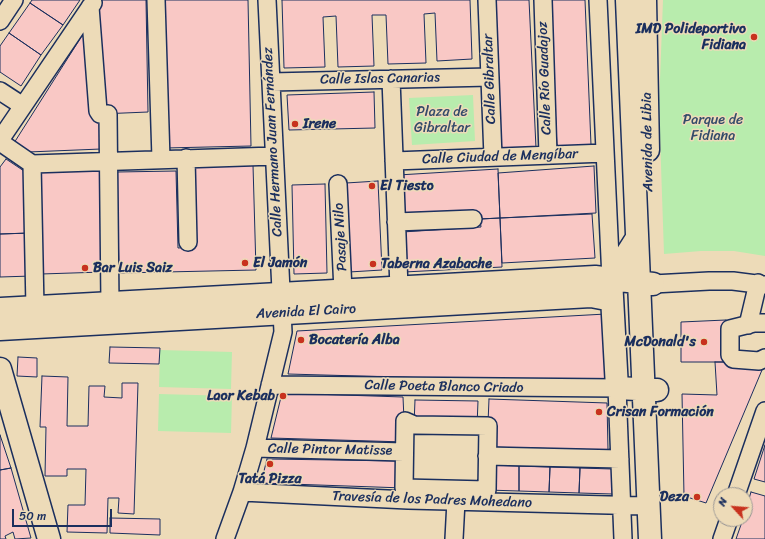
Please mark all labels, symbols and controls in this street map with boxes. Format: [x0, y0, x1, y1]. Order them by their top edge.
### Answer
street label: Calle Río Guadajoz [535, 21, 555, 135]
place label: IMD Polideportivo Fidiana [636, 21, 746, 54]
marker: IMD Polideportivo Fidiana [749, 32, 759, 42]
street label: Calle Gibraltar [480, 33, 500, 125]
street label: Calle Hermano Juan Fernández [260, 47, 286, 237]
street label: Calle Islas Canarias [320, 70, 440, 88]
street label: Avenida de Libia [639, 92, 657, 192]
park label: Plaza de Gibraltar [414, 104, 470, 136]
park label: Parque de Fidiana [683, 112, 743, 144]
place label: Irene [303, 116, 336, 132]
marker: Irene [290, 119, 300, 129]
street label: Calle Ciudad de Mengíbar [422, 146, 578, 168]
place label: El Tiesto [380, 178, 434, 194]
marker: El Tiesto [367, 181, 377, 191]
street label: Pasaje Nilo [331, 202, 351, 272]
place label: El Jamón [253, 255, 307, 271]
place label: Taberna Azabache [381, 256, 492, 272]
marker: El Jamón [240, 258, 250, 268]
marker: Taberna Azabache [368, 259, 378, 269]
place label: Bar Luis Saiz [93, 260, 172, 276]
marker: Bar Luis Saiz [80, 263, 90, 273]
street label: Avenida El Cairo [256, 301, 356, 323]
place label: Bocatería Alba [309, 332, 400, 348]
place label: McDonald's [624, 334, 696, 350]
marker: Bocatería Alba [296, 335, 306, 345]
marker: McDonald's [699, 337, 709, 347]
street label: Calle Poeta Blanco Criado [364, 377, 524, 397]
place label: Laor Kebab [207, 388, 275, 404]
marker: Laor Kebab [278, 391, 288, 401]
place label: Crisan Formación [607, 404, 714, 420]
marker: Crisan Formación [594, 407, 604, 417]
street label: Calle Pintor Matisse [268, 441, 392, 459]
marker: Tatá Pizza [265, 459, 275, 469]
place label: Tatá Pizza [238, 471, 302, 487]
north arrow [713, 487, 753, 527]
street label: Travesía de los Padres Mohedano [332, 488, 532, 512]
place label: Deza [660, 489, 689, 505]
marker: Deza [692, 492, 702, 502]
text: N [712, 494, 733, 510]
scale bar [14, 501, 114, 527]
text: 50 m [19, 505, 46, 527]

